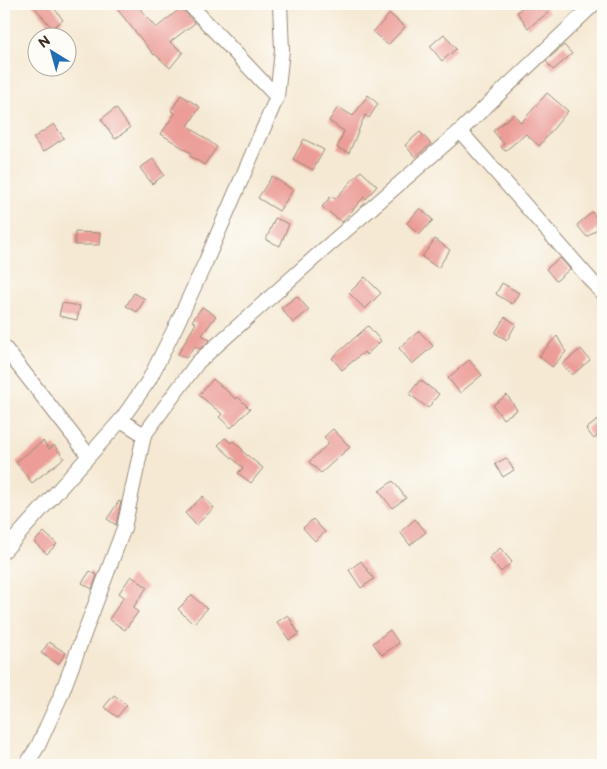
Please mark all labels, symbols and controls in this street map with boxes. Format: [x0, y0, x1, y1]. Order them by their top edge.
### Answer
north arrow [28, 28, 78, 78]
text: N [35, 32, 54, 52]

